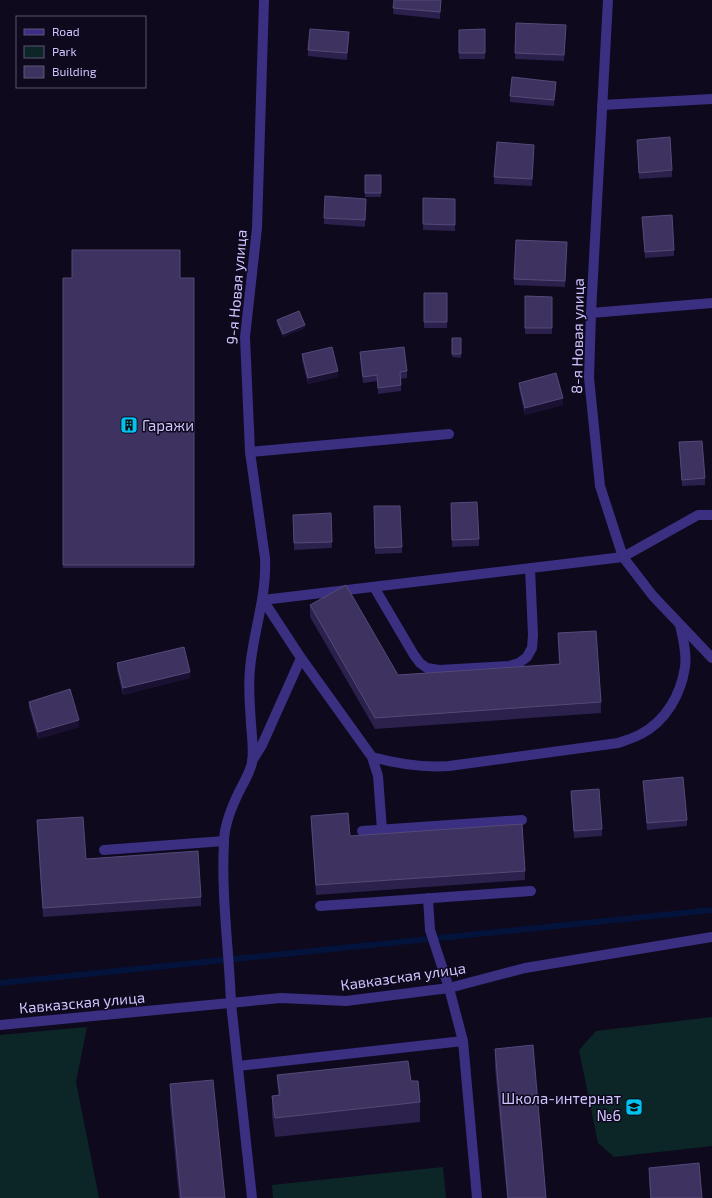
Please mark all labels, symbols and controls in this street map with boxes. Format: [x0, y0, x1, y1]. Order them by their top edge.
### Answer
legend [16, 16, 146, 88]
text: Road [52, 24, 80, 38]
text: Park [52, 44, 77, 58]
text: Building [52, 64, 97, 78]
street label: 9-я Новая улица [222, 229, 251, 345]
street label: 8-я Новая улица [567, 278, 588, 394]
building icon: Гаражи [119, 415, 139, 435]
place label: Гаражи [142, 416, 194, 434]
street label: Кавказская улица [339, 958, 467, 995]
street label: Кавказская улица [18, 988, 146, 1017]
place label: Школа-интернат №6 [501, 1089, 621, 1124]
school or university icon: Школа-интернат №6 [624, 1097, 644, 1117]

